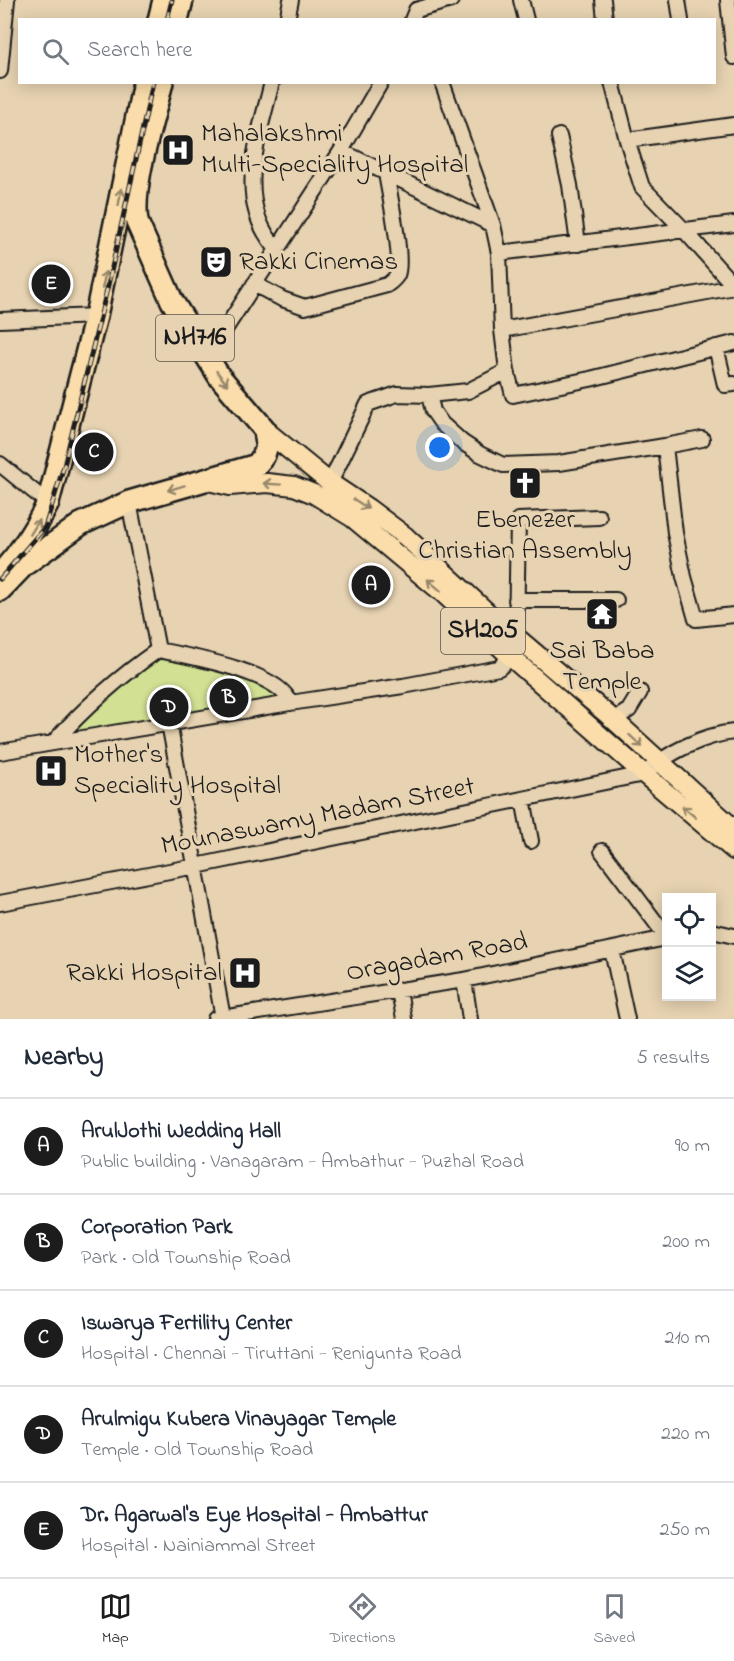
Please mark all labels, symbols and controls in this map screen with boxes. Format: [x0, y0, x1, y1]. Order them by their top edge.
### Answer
search box [18, 18, 716, 84]
icon: search [39, 35, 72, 68]
text: Search here [87, 35, 192, 67]
place label: Mahalakshmi Multi-Speciality Hospital [201, 115, 468, 185]
hospital icon: Mahalakshmi Multi-Speciality Hospital [160, 132, 196, 168]
one-way arrow [115, 188, 126, 207]
place label: Rakki Cinemas [239, 243, 398, 282]
theatre icon: Rakki Cinemas [198, 244, 234, 280]
pin: E [32, 262, 70, 306]
one-way arrow [99, 270, 110, 290]
road number: NH716 [156, 315, 234, 361]
one-way arrow [215, 370, 228, 386]
pin: C [74, 430, 113, 474]
your location [425, 433, 454, 462]
church icon: Ebenezer Christian Assembly [507, 465, 543, 501]
one-way arrow [262, 478, 282, 489]
one-way arrow [167, 483, 186, 494]
one-way arrow [353, 497, 370, 510]
place label: Ebenezer Christian Assembly [418, 501, 632, 571]
one-way arrow [30, 519, 42, 536]
pin: A [352, 562, 391, 608]
one-way arrow [427, 578, 442, 592]
temple icon: Sai Baba Temple [584, 596, 620, 632]
road number: SH205 [441, 608, 525, 654]
place label: Sai Baba Temple [549, 632, 655, 702]
pin: B [210, 676, 248, 720]
pin: D [150, 684, 188, 730]
one-way arrow [628, 734, 643, 748]
place label: Mother's Speciality Hospital [74, 736, 281, 806]
hospital icon: Mother's Speciality Hospital [33, 753, 69, 789]
street label: Mounaswamy Madam Street [158, 767, 478, 867]
one-way arrow [681, 806, 697, 819]
map controls [662, 893, 716, 1001]
button: locate [662, 893, 716, 947]
street label: Oragadam Road [343, 923, 531, 993]
button: layers [662, 947, 716, 1001]
place label: Rakki Hospital [66, 954, 222, 993]
hospital icon: Rakki Hospital [227, 955, 263, 991]
text: Nearby [24, 1039, 103, 1077]
text: 5 results [637, 1044, 710, 1073]
text: ArulJothi Wedding Hall [81, 1116, 281, 1148]
text: A [37, 1132, 50, 1161]
text: 90 m [675, 1132, 710, 1161]
text: Public building · Vanagaram - Ambathur - Puzhal Road [81, 1148, 524, 1177]
text: Corporation Park [81, 1212, 232, 1244]
text: B [37, 1228, 50, 1257]
text: 200 m [662, 1228, 710, 1257]
text: Park · Old Township Road [81, 1244, 291, 1273]
text: Iswarya Fertility Center [81, 1308, 292, 1340]
text: C [38, 1324, 49, 1353]
text: 210 m [665, 1324, 710, 1353]
text: Hospital · Chennai - Tiruttani - Renigunta Road [81, 1340, 461, 1369]
text: Arulmigu Kubera Vinayagar Temple [81, 1404, 396, 1436]
text: D [36, 1420, 51, 1449]
text: 220 m [661, 1420, 710, 1449]
text: Temple · Old Township Road [81, 1436, 313, 1465]
text: Dr. Agarwal's Eye Hospital - Ambattur [81, 1500, 428, 1532]
text: E [37, 1516, 50, 1545]
text: 250 m [659, 1516, 710, 1545]
text: Hospital · Nainiammal Street [81, 1532, 316, 1561]
tab: Map [99, 1590, 132, 1650]
tab: Directions [329, 1590, 396, 1650]
tab: Saved [593, 1590, 635, 1650]

